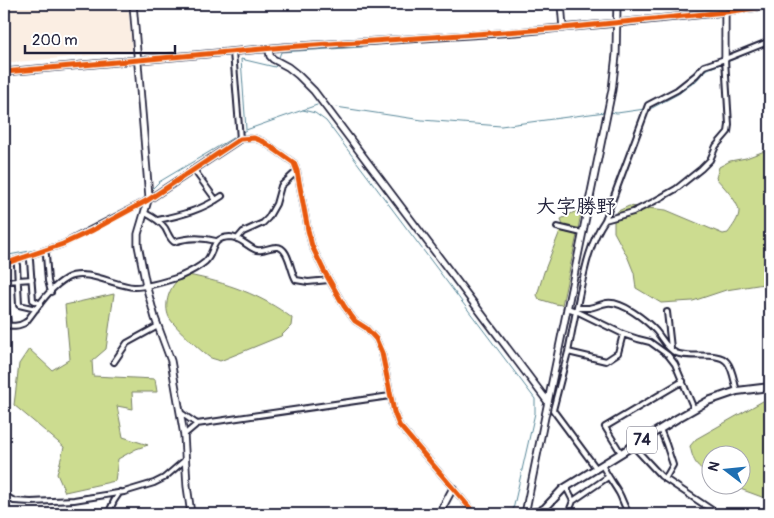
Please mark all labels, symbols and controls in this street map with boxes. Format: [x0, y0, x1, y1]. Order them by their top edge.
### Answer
scale bar [25, 22, 175, 54]
text: 200 m [32, 31, 77, 50]
district label: 大字勝野 [536, 194, 616, 219]
road number: 74 [627, 426, 657, 454]
north arrow [702, 446, 752, 496]
text: N [705, 460, 723, 473]

